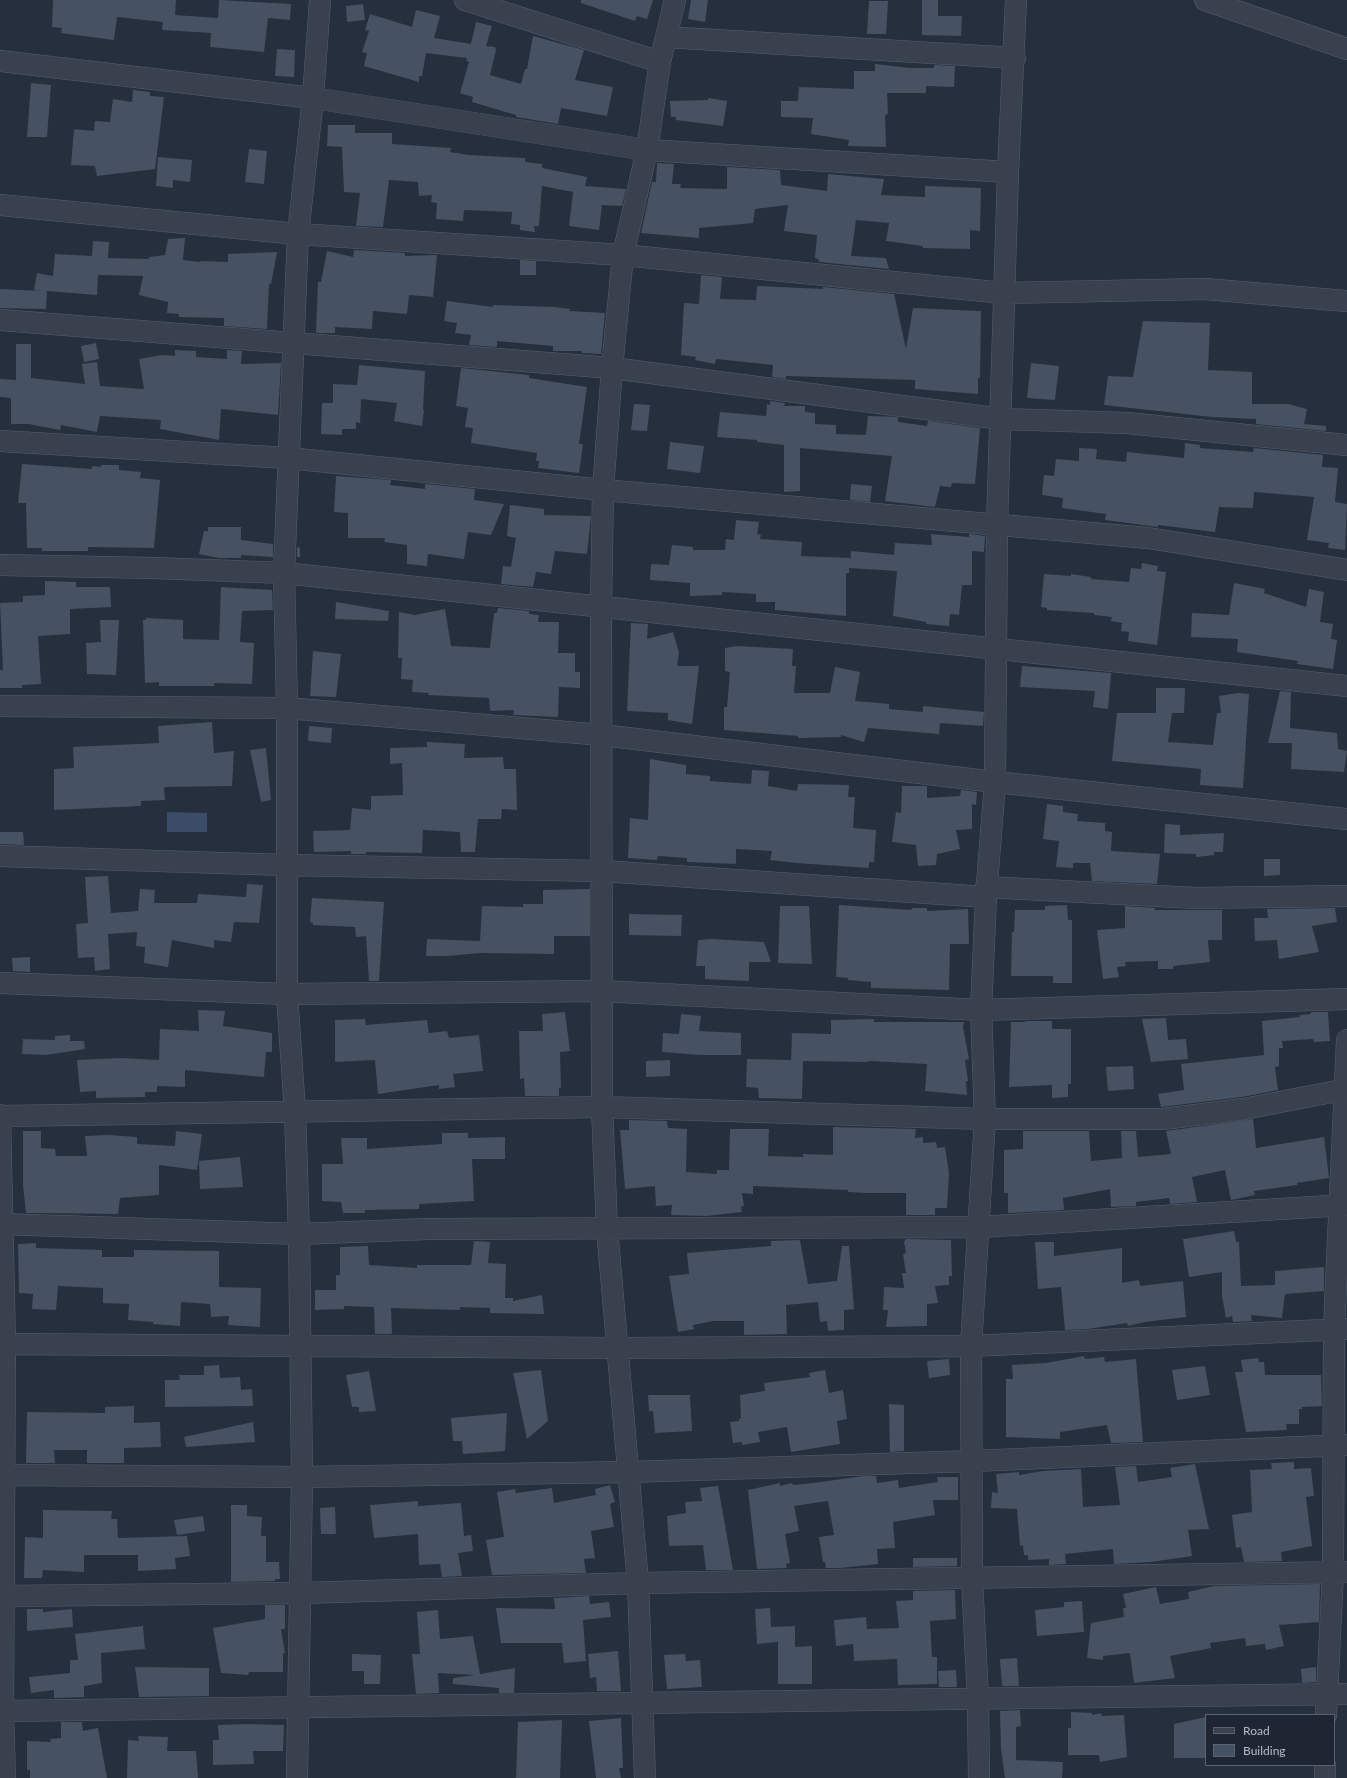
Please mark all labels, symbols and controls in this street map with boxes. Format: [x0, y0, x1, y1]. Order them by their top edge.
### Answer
legend [1205, 1714, 1335, 1766]
text: Road [1243, 1723, 1270, 1738]
text: Building [1243, 1743, 1286, 1758]

